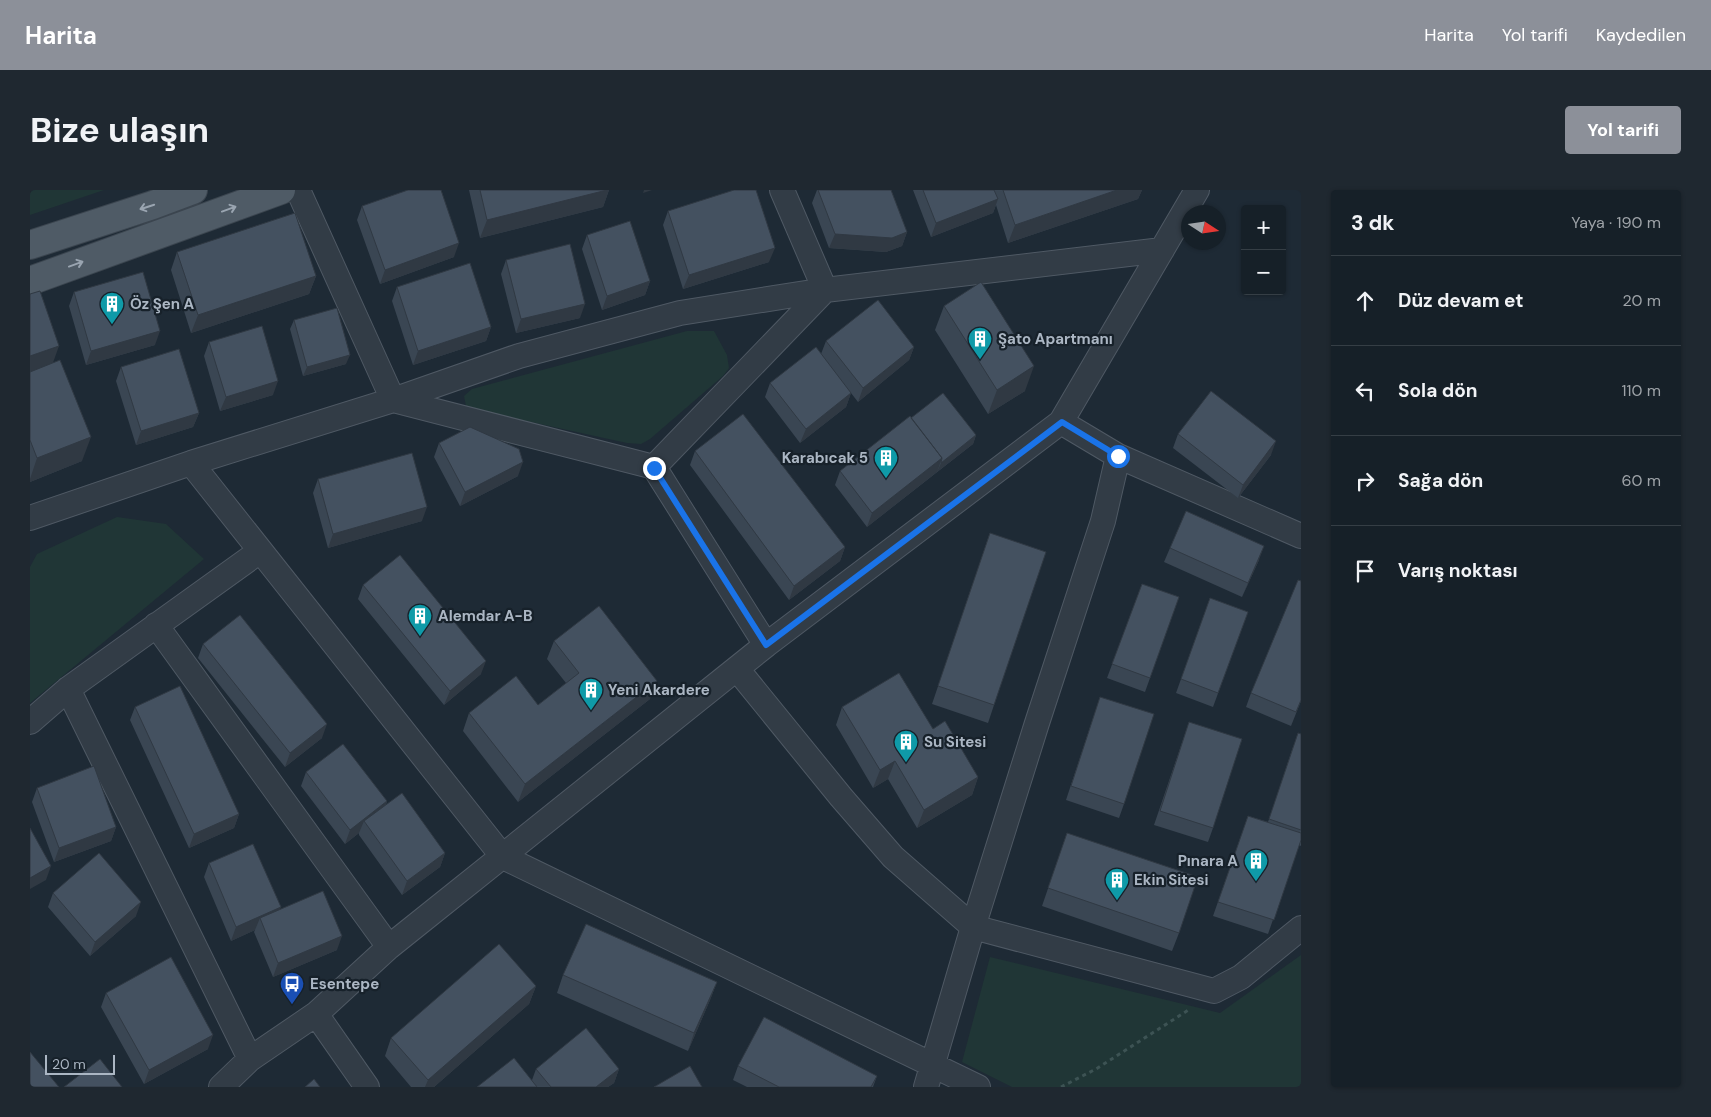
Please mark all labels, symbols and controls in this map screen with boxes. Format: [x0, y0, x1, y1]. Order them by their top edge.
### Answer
text: Harita [25, 20, 97, 51]
text: Harita [1424, 23, 1474, 47]
text: Yol tarifi [1502, 23, 1568, 47]
text: Kaydedilen [1596, 23, 1686, 47]
button: Yol tarifi [1565, 106, 1681, 154]
text: Bize ulaşın [30, 107, 209, 153]
one-way arrow [139, 202, 155, 212]
one-way arrow [220, 204, 236, 213]
north arrow [1181, 205, 1226, 250]
map controls [1241, 205, 1286, 295]
button: + [1241, 205, 1286, 250]
text: 3 dk [1351, 209, 1395, 237]
text: Yaya · 190 m [1571, 212, 1661, 233]
button: − [1241, 250, 1286, 295]
one-way arrow [68, 259, 83, 268]
icon: ahead [1351, 287, 1379, 315]
text: Düz devam et [1398, 288, 1524, 313]
text: 20 m [1622, 290, 1661, 311]
building icon: Öz Şen A [99, 291, 125, 325]
place label: Öz Şen A [130, 294, 195, 314]
building icon: Şato Apartmanı [967, 326, 993, 360]
place label: Şato Apartmanı [998, 329, 1113, 349]
icon: left [1351, 377, 1379, 405]
text: Sola dön [1398, 378, 1478, 403]
text: 110 m [1622, 380, 1661, 401]
building icon: Karabıcak 5 [873, 445, 899, 479]
route start [1107, 445, 1130, 468]
place label: Karabıcak 5 [782, 448, 868, 468]
route end [643, 457, 666, 480]
icon: right [1351, 467, 1379, 495]
text: Sağa dön [1398, 468, 1483, 493]
text: 60 m [1621, 470, 1661, 491]
icon: arrive [1351, 557, 1379, 585]
text: Varış noktası [1398, 558, 1518, 583]
building icon: Alemdar A-B [407, 603, 433, 637]
place label: Alemdar A-B [438, 606, 532, 626]
building icon: Yeni Akardere [578, 677, 604, 711]
place label: Yeni Akardere [608, 680, 710, 700]
building icon: Su Sitesi [893, 729, 919, 763]
place label: Su Sitesi [924, 732, 986, 752]
building icon: Pınara A [1243, 848, 1269, 882]
place label: Pınara A [1178, 851, 1238, 871]
building icon: Ekin Sitesi [1104, 867, 1130, 901]
place label: Ekin Sitesi [1134, 870, 1209, 890]
bus stop icon: Esentepe [279, 971, 305, 1005]
place label: Esentepe [310, 974, 379, 994]
scale bar [45, 1052, 115, 1075]
text: 20 m [52, 1055, 86, 1073]

